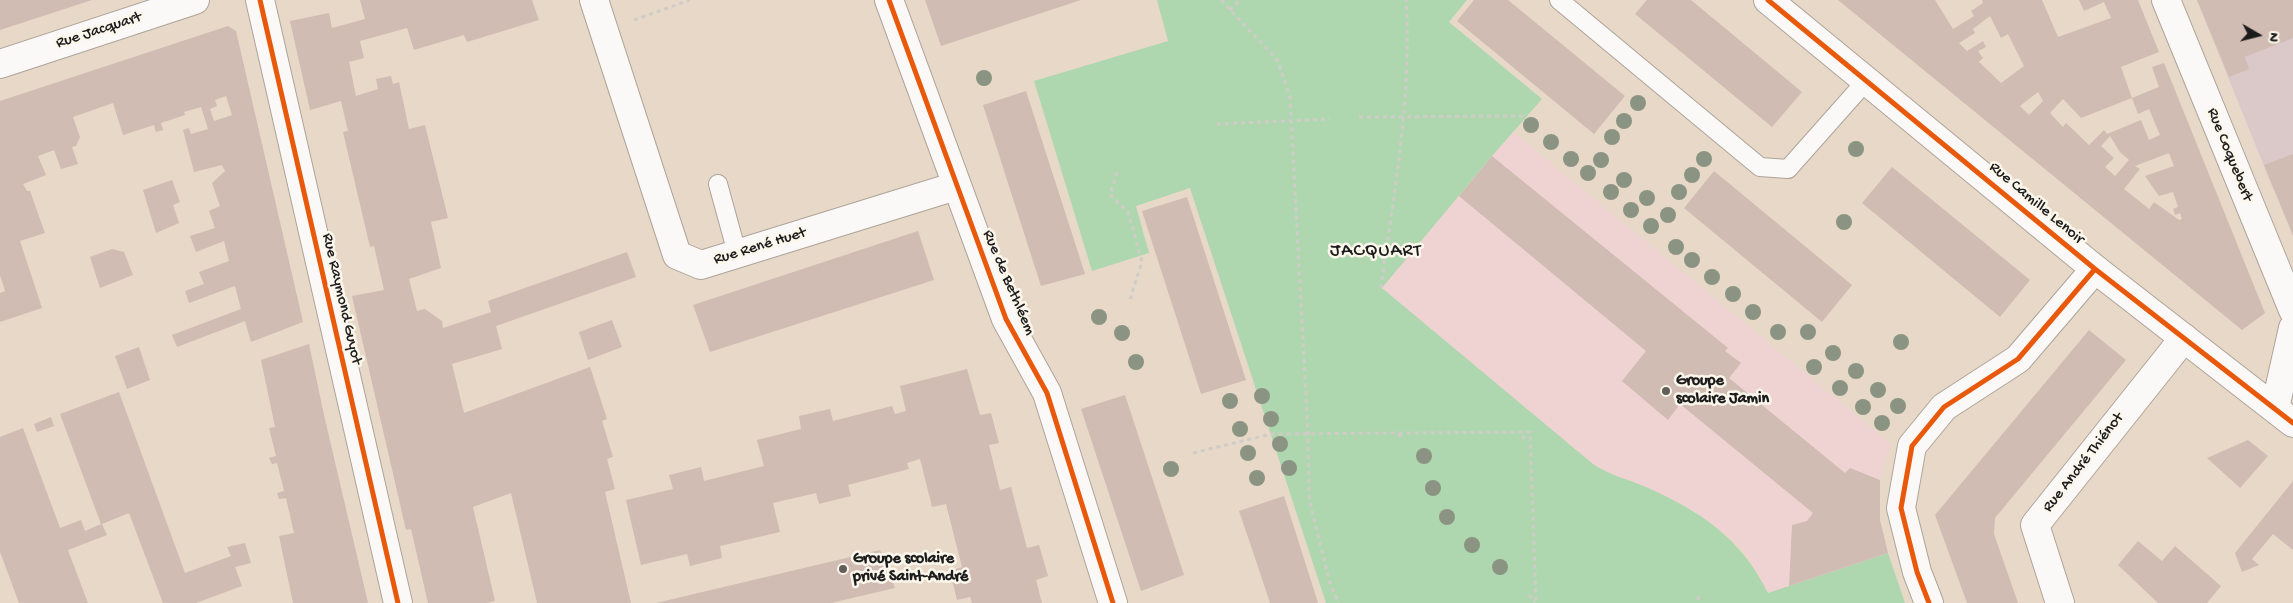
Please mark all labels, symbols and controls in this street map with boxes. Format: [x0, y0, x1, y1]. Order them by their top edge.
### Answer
street label: Rue Jacquart [54, 8, 144, 54]
north arrow [2233, 10, 2283, 60]
text: N [2264, 31, 2282, 43]
street label: Rue Coquebert [2202, 105, 2256, 205]
street label: Rue Camille Lenoir [1984, 159, 2088, 249]
street label: Rue René Huet [711, 224, 809, 270]
street label: Rue de Bethléem [977, 228, 1039, 338]
street label: Rue Raymond Guyot [317, 232, 365, 366]
district label: JACQUART [1329, 241, 1423, 263]
place label: Groupe scolaire Jamin [1676, 372, 1769, 410]
marker: Groupe scolaire Jamin [1660, 385, 1672, 397]
street label: Rue André Thiénot [2039, 409, 2129, 517]
place label: Groupe scolaire privé Saint-André [853, 550, 968, 588]
marker: Groupe scolaire privé Saint-André [837, 563, 849, 575]

